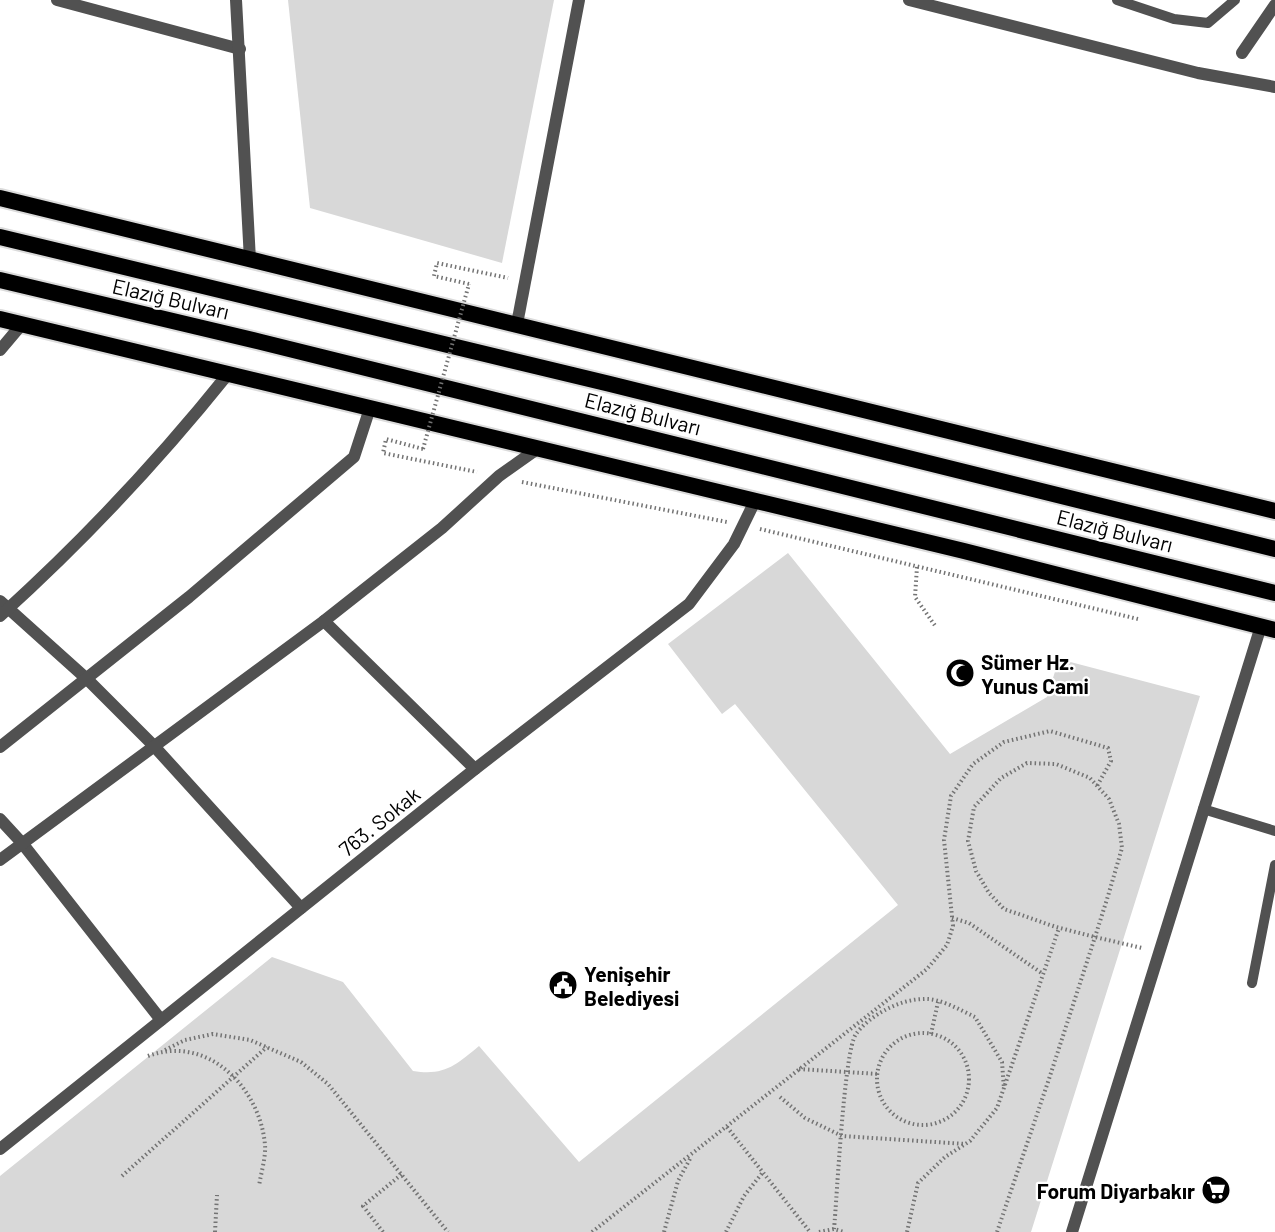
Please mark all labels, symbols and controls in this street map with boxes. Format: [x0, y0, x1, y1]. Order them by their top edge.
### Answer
street label: Elazığ Bulvarı [110, 272, 232, 324]
street label: Elazığ Bulvarı [582, 386, 704, 440]
street label: Elazığ Bulvarı [1054, 503, 1176, 557]
place label: Sümer Hz. Yunus Cami [981, 649, 1089, 698]
mosque icon: Sümer Hz. Yunus Cami [944, 657, 976, 689]
street label: 763. Sokak [333, 781, 425, 861]
place label: Yenişehir Belediyesi [584, 961, 679, 1010]
public building icon: Yenişehir Belediyesi [547, 969, 579, 1001]
supermarket icon: Forum Diyarbakır [1200, 1174, 1232, 1206]
place label: Forum Diyarbakır [1037, 1178, 1195, 1203]

